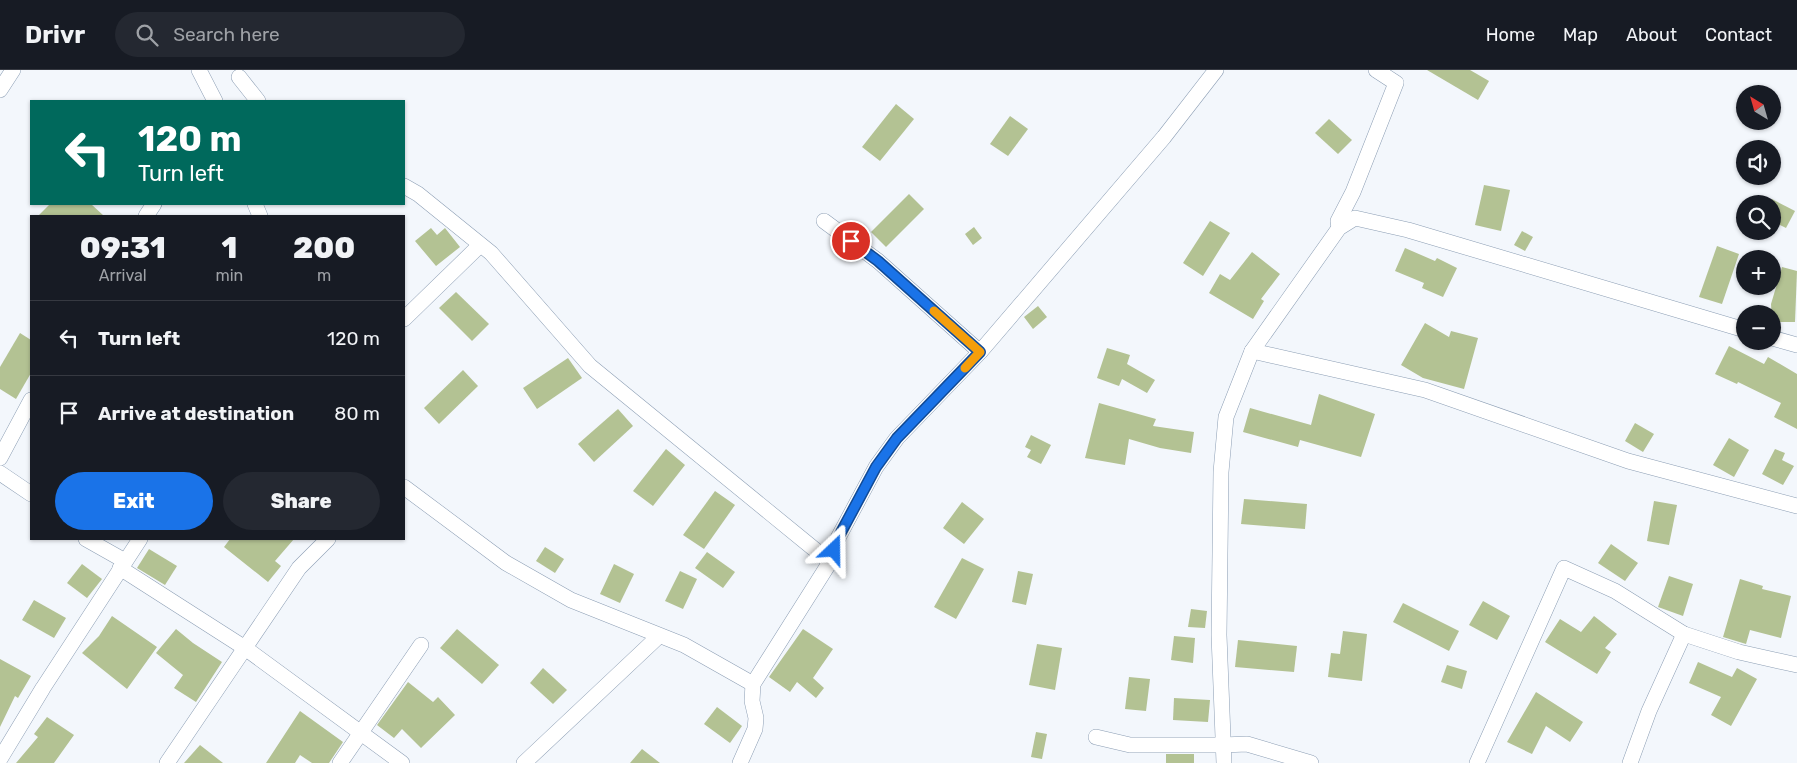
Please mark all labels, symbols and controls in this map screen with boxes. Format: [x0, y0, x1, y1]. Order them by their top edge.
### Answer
search box [115, 12, 465, 57]
text: Drivr [25, 21, 85, 49]
icon: search [133, 21, 161, 49]
text: Search here [173, 23, 280, 46]
text: Home [1486, 24, 1535, 46]
text: Map [1563, 24, 1598, 46]
text: About [1626, 24, 1677, 46]
text: Contact [1705, 24, 1772, 46]
north arrow [1736, 85, 1781, 130]
map controls [1736, 85, 1781, 350]
text: 120 m [138, 118, 241, 160]
icon: left [55, 120, 120, 185]
button: sound [1736, 140, 1781, 185]
text: Turn left [138, 160, 224, 187]
button: search [1736, 195, 1781, 240]
pin [830, 220, 872, 262]
icon: arrive [837, 227, 865, 255]
text: 09:31 [80, 230, 166, 266]
text: 1 [221, 230, 237, 266]
text: 200 [293, 230, 355, 266]
button: + [1736, 250, 1781, 295]
text: Arrival [99, 266, 147, 285]
text: min [215, 266, 243, 285]
text: m [317, 266, 331, 285]
button: − [1736, 305, 1781, 350]
icon: left [55, 324, 83, 352]
text: Turn left [98, 327, 180, 350]
text: 120 m [327, 327, 380, 350]
icon: arrive [55, 399, 83, 427]
text: Arrive at destination [98, 402, 294, 425]
text: 80 m [334, 402, 380, 425]
button: Exit [55, 472, 213, 530]
button: Share [223, 472, 380, 530]
position arrow [807, 523, 859, 575]

